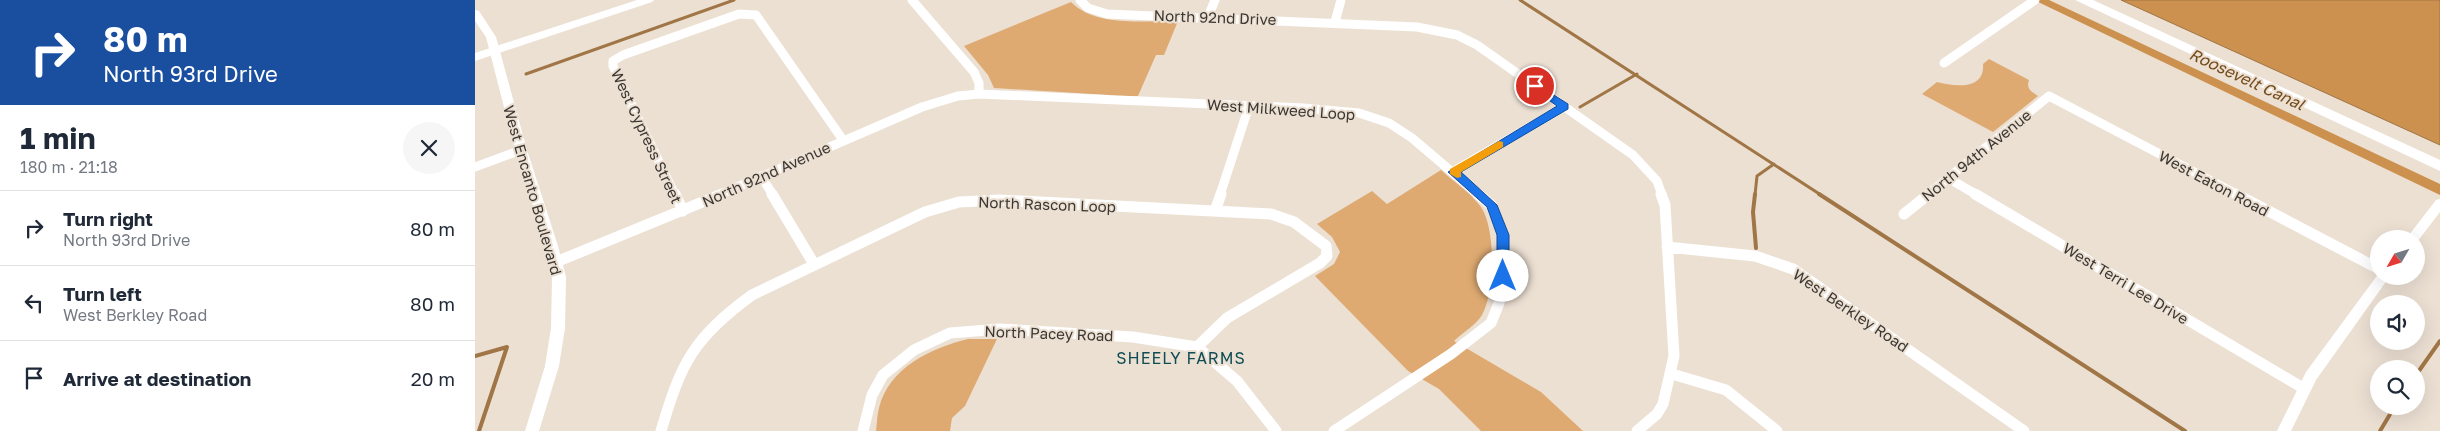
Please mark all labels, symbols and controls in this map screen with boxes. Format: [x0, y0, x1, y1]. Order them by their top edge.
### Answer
street label: North 92nd Drive [1153, 6, 1277, 28]
text: 80 m [103, 18, 188, 60]
icon: right [20, 20, 85, 85]
water label: Roosevelt Canal [2186, 44, 2308, 115]
text: North 93rd Drive [103, 60, 278, 87]
pin [1514, 65, 1556, 107]
street label: West Cypress Street [608, 66, 686, 206]
icon: arrive [1521, 72, 1549, 100]
street label: West Milkweed Loop [1206, 95, 1356, 123]
street label: West Encanto Boulevard [500, 103, 566, 277]
street label: North 94th Avenue [1918, 105, 2035, 205]
text: 1 min [20, 120, 96, 156]
button: close [403, 122, 455, 174]
street label: North 92nd Avenue [699, 137, 833, 210]
street label: West Eaton Road [2156, 146, 2272, 220]
text: 180 m · 21:18 [20, 157, 118, 177]
street label: North Rascon Loop [978, 193, 1116, 215]
text: Turn right [63, 207, 153, 230]
icon: right [20, 214, 48, 242]
text: 80 m [410, 217, 455, 240]
text: North 93rd Drive [63, 230, 190, 250]
north arrow [2370, 230, 2425, 285]
map controls [2370, 230, 2425, 415]
street label: West Terri Lee Drive [2060, 238, 2192, 328]
position arrow [1476, 249, 1528, 301]
street label: West Berkley Road [1790, 265, 1912, 355]
text: Turn left [63, 282, 142, 305]
icon: left [20, 289, 48, 317]
text: 80 m [410, 292, 455, 315]
button: sound [2370, 295, 2425, 350]
text: West Berkley Road [63, 305, 207, 325]
street label: North Pacey Road [984, 322, 1114, 344]
district label: SHEELY FARMS [1116, 348, 1246, 368]
button: search [2370, 360, 2425, 415]
icon: arrive [20, 364, 48, 392]
text: Arrive at destination [63, 367, 251, 390]
text: 20 m [411, 367, 455, 390]

